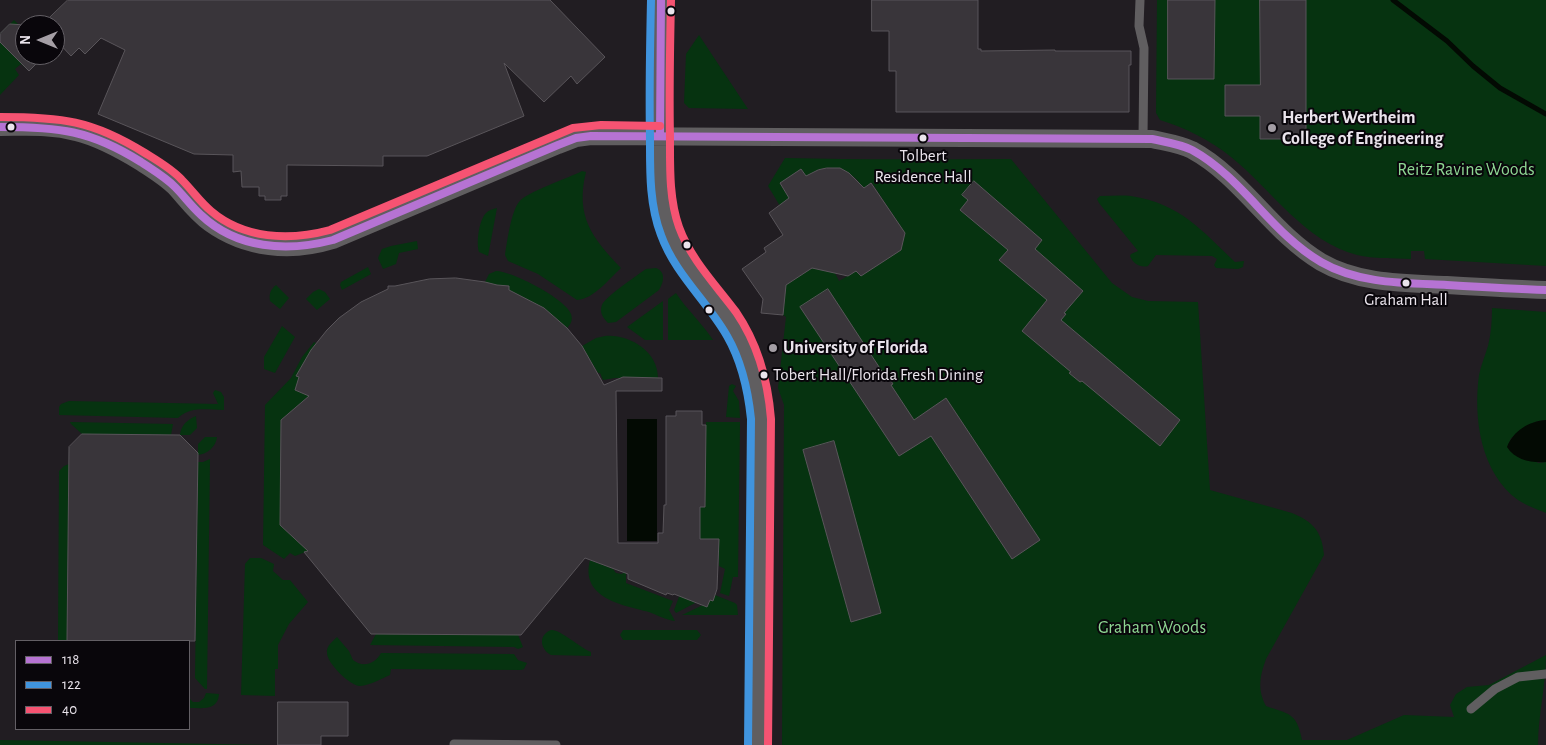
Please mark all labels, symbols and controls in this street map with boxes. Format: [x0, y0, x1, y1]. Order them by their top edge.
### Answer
unlabelled marker [666, 6, 676, 16]
north arrow [15, 15, 65, 65]
text: N [19, 35, 33, 45]
place label: Herbert Wertheim College of Engineering [1282, 107, 1443, 150]
unlabelled marker [6, 122, 16, 132]
marker: Herbert Wertheim College of Engineering [1266, 122, 1278, 134]
marker: Tolbert Residence Hall [918, 133, 928, 143]
place label: Tolbert Residence Hall [874, 146, 972, 186]
park label: Reitz Ravine Woods [1397, 159, 1535, 181]
unlabelled marker [682, 240, 692, 250]
marker: Graham Hall [1401, 278, 1411, 288]
place label: Graham Hall [1364, 290, 1448, 310]
unlabelled marker [704, 305, 714, 315]
place label: University of Florida [783, 337, 928, 359]
marker: University of Florida [767, 342, 779, 354]
place label: Tobert Hall/Florida Fresh Dining [773, 365, 983, 385]
marker: Tobert Hall/Florida Fresh Dining [759, 370, 769, 380]
park label: Graham Woods [1098, 617, 1206, 639]
legend [15, 640, 190, 730]
text: 118 [62, 652, 79, 667]
text: 122 [62, 677, 81, 692]
text: 40 [62, 702, 77, 717]

